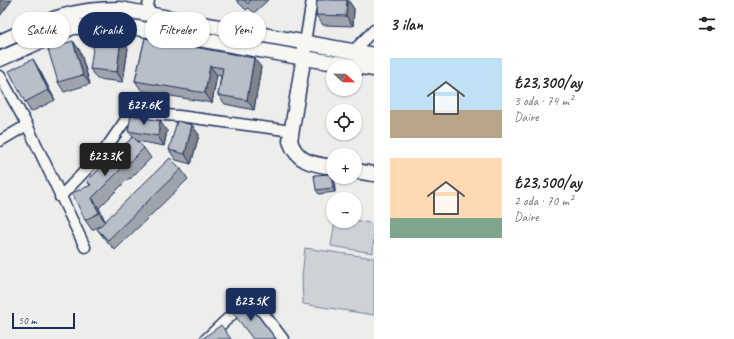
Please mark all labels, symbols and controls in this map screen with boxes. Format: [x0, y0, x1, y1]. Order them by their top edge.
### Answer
chip: Satılık [12, 12, 70, 48]
chip: Kiralık [78, 12, 137, 48]
chip: Filtreler [145, 12, 210, 48]
chip: Yeni [218, 12, 266, 48]
icon: filters [696, 13, 718, 35]
text: 3 ilan [390, 14, 423, 35]
north arrow [326, 60, 362, 96]
map controls [326, 60, 362, 228]
text: ₺23,300/ay [514, 72, 582, 93]
icon: home [422, 74, 470, 122]
pin: ₺27.6K [111, 92, 177, 126]
text: 3 oda · 74 m² [514, 93, 573, 109]
text: ₺27.6K [128, 97, 160, 113]
button: locate [326, 104, 362, 140]
text: Daire [514, 109, 539, 125]
pin: ₺23.3K [72, 143, 138, 177]
text: ₺23.3K [89, 148, 121, 164]
button: + [326, 148, 362, 184]
text: ₺23,500/ay [514, 172, 582, 193]
icon: home [422, 174, 470, 222]
button: − [326, 192, 362, 228]
text: 2 oda · 70 m² [514, 193, 573, 209]
text: Daire [514, 209, 539, 225]
pin: ₺23.5K [218, 288, 284, 322]
text: ₺23.5K [235, 293, 267, 309]
scale bar [12, 311, 75, 330]
text: 50 m [18, 313, 37, 327]

